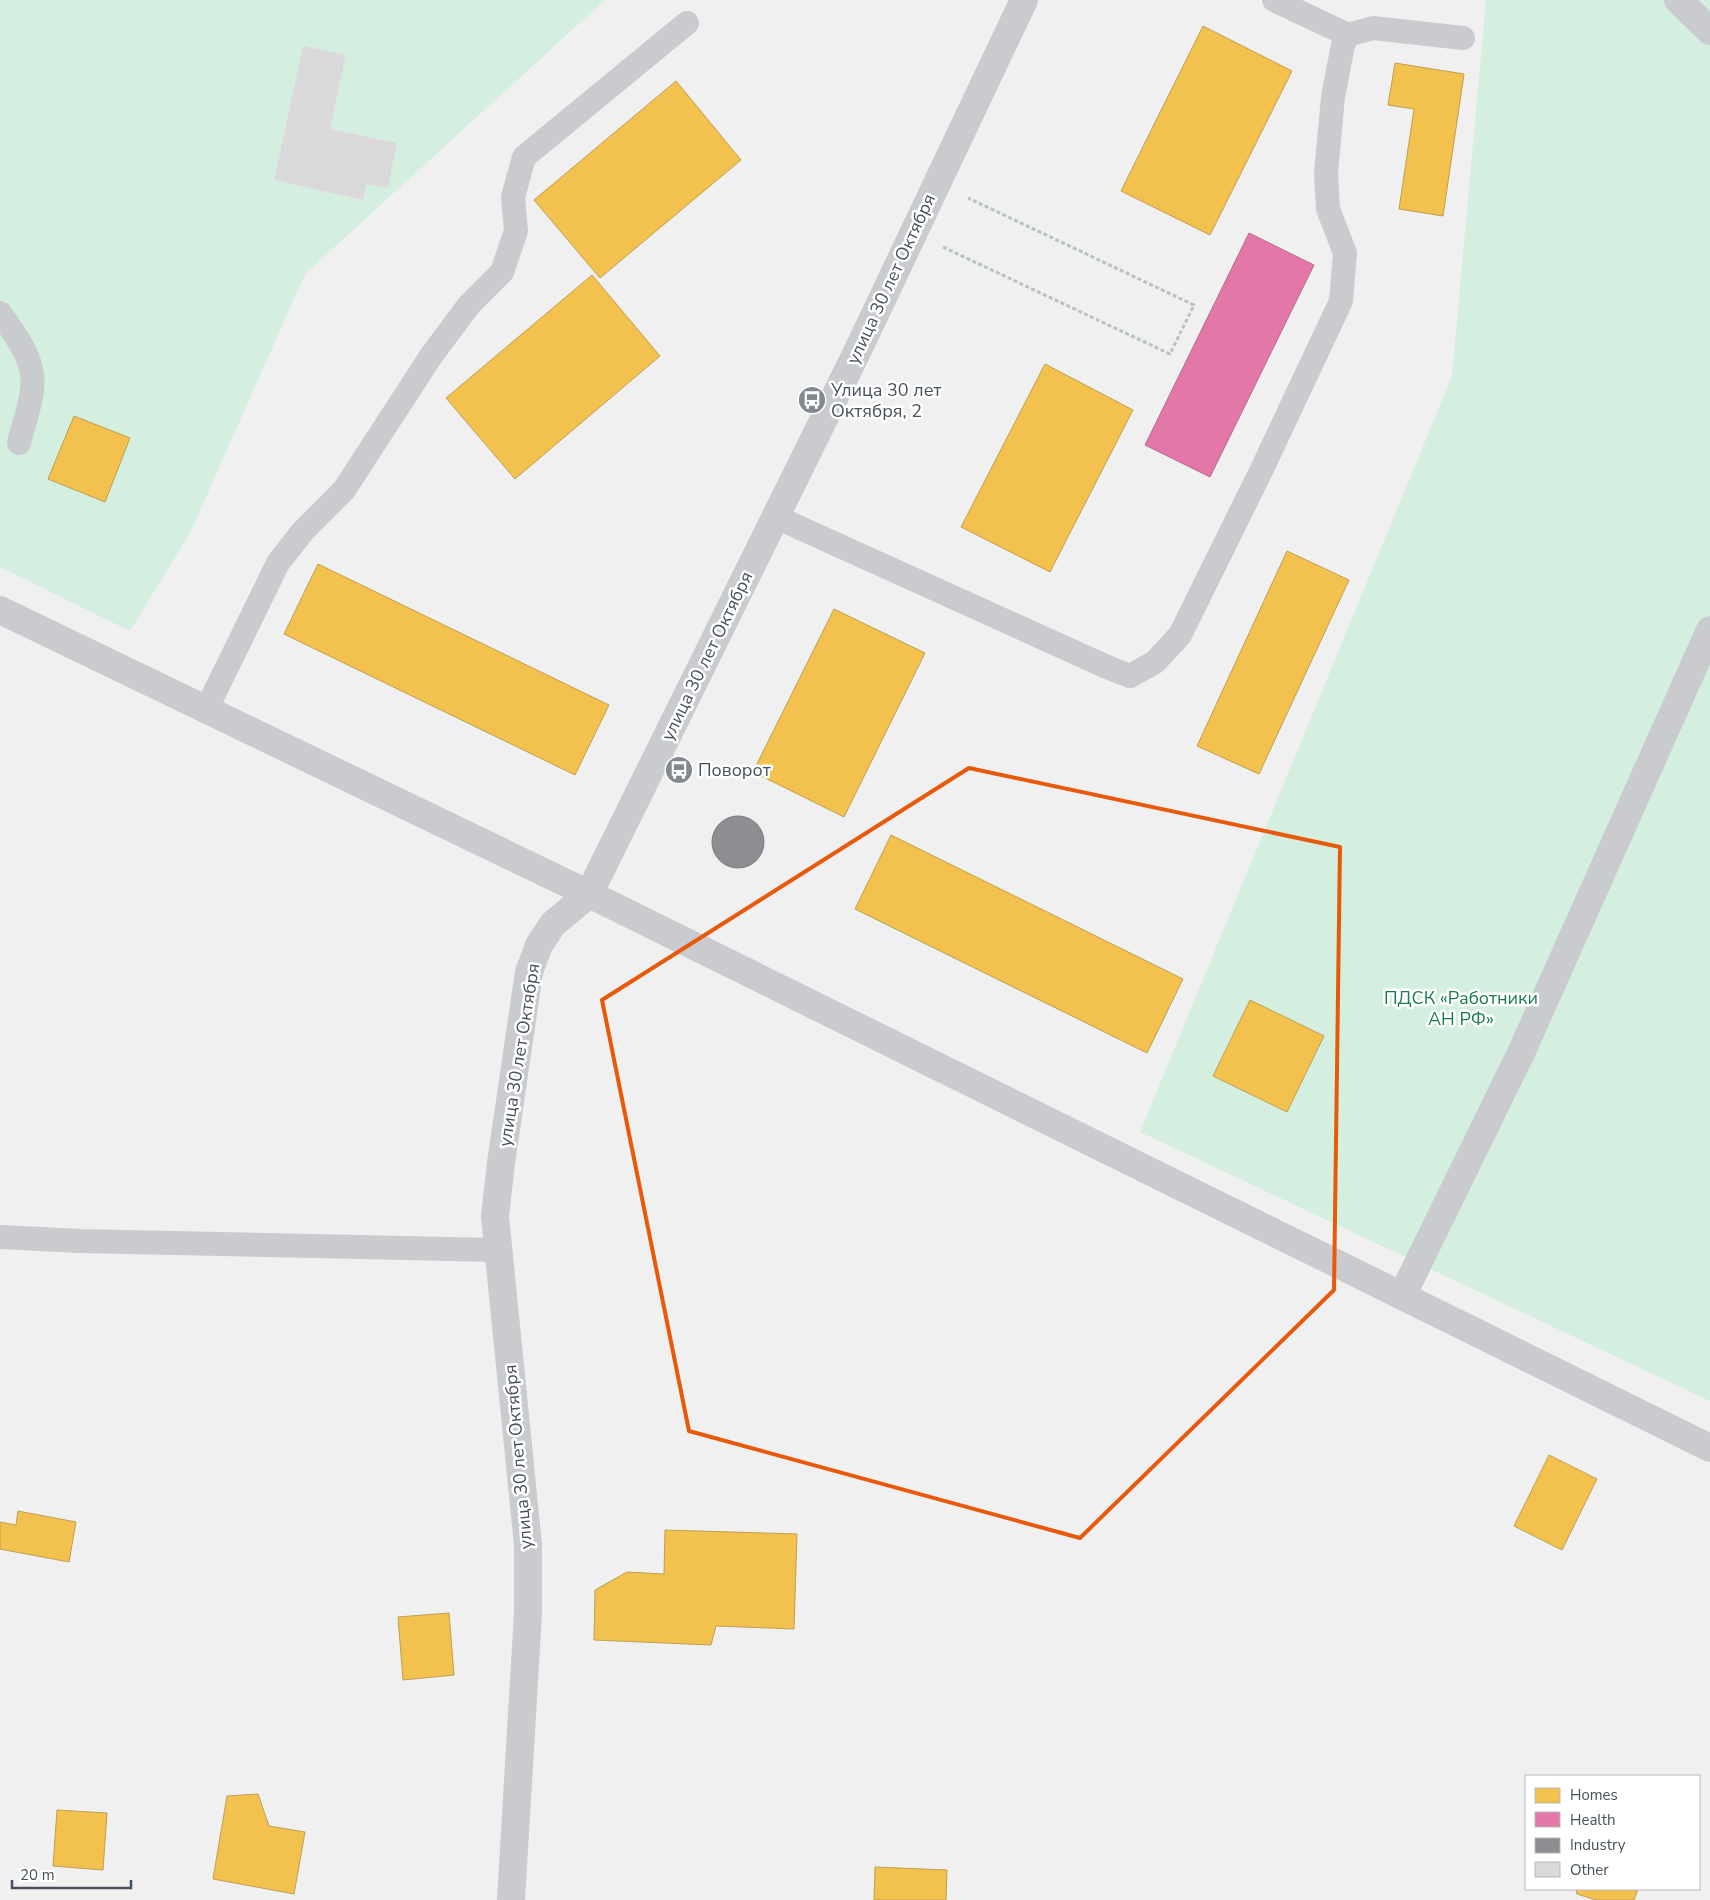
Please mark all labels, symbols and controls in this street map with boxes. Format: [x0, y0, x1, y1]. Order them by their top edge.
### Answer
street label: улица 30 лет Октября [841, 190, 941, 368]
place label: Улица 30 лет Октября, 2 [830, 378, 941, 423]
bus stop icon: Улица 30 лет Октября, 2 [797, 385, 827, 415]
street label: улица 30 лет Октября [656, 567, 758, 745]
bus stop icon: Поворот [664, 755, 694, 785]
place label: Поворот [698, 758, 771, 782]
street label: улица 30 лет Октября [493, 962, 545, 1148]
park label: ПДСК «Работники АН РФ» [1384, 986, 1538, 1031]
street label: улица 30 лет Октября [498, 1364, 538, 1550]
legend [1525, 1775, 1700, 1890]
text: Homes [1570, 1785, 1618, 1805]
text: Health [1570, 1810, 1615, 1830]
text: Industry [1570, 1835, 1626, 1855]
scale bar [12, 1858, 131, 1890]
text: Other [1570, 1860, 1609, 1880]
text: 20 m [20, 1865, 55, 1885]

